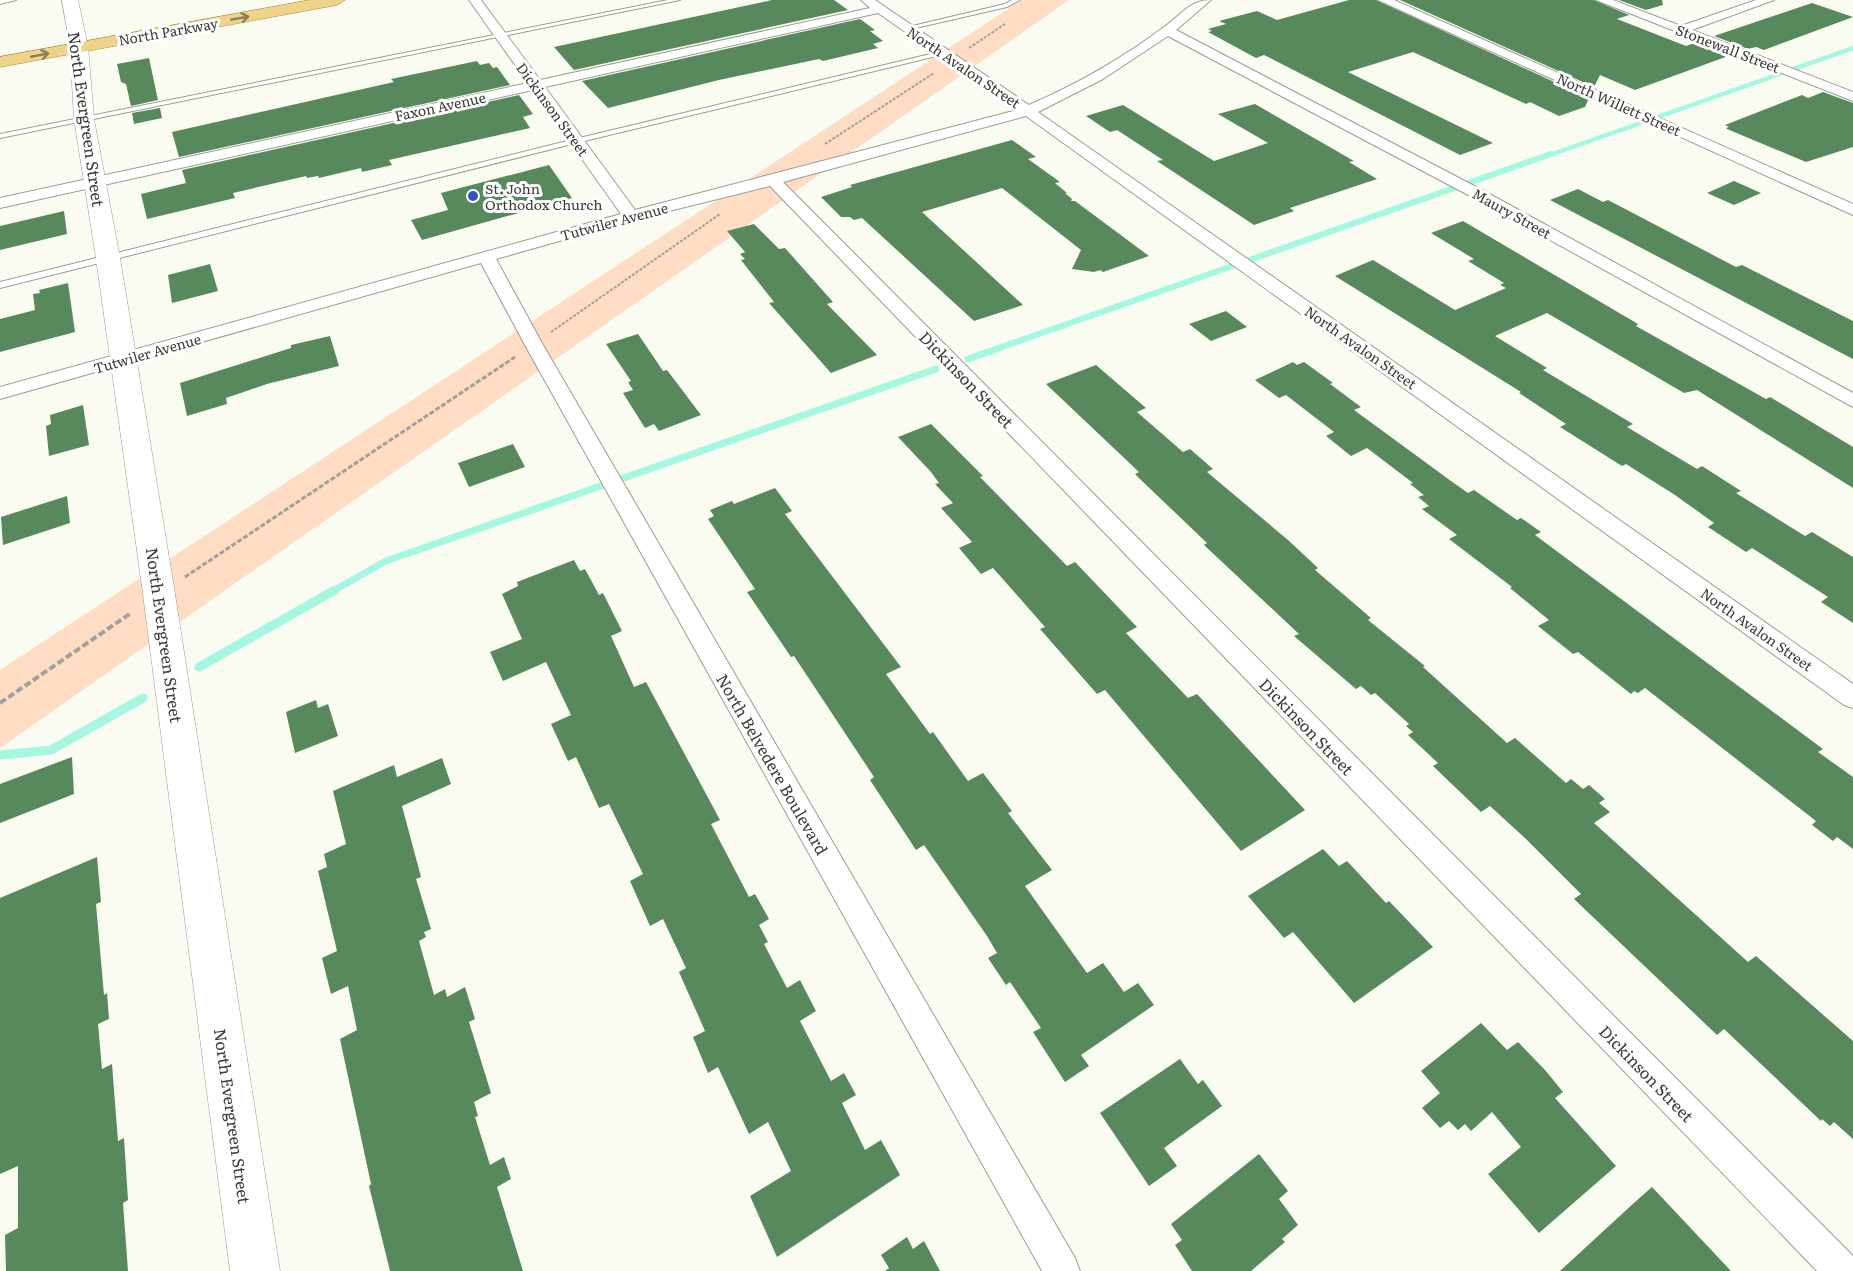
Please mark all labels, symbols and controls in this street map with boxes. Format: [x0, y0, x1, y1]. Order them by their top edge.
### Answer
street label: North Parkway [117, 12, 220, 50]
one-way arrow [230, 12, 249, 23]
street label: Stonewall Street [1673, 19, 1783, 77]
street label: North Avalon Street [903, 22, 1025, 113]
street label: North Evergreen Street [63, 30, 111, 209]
one-way arrow [29, 49, 49, 60]
street label: Dickinson Street [512, 58, 594, 160]
street label: North Willett Street [1554, 68, 1684, 140]
street label: Faxon Avenue [393, 87, 487, 125]
place label: St. John Orthodox Church [485, 178, 602, 214]
street label: Maury Street [1469, 183, 1555, 243]
marker: St. John Orthodox Church [466, 189, 480, 203]
street label: Tutwiler Avenue [558, 197, 670, 245]
street label: North Avalon Street [1301, 301, 1421, 393]
street label: Dickinson Street [914, 325, 1020, 433]
street label: Tutwiler Avenue [91, 328, 203, 378]
street label: North Evergreen Street [141, 546, 189, 725]
street label: North Avalon Street [1697, 583, 1817, 675]
street label: North Belvedere Boulevard [711, 669, 835, 859]
street label: Dickinson Street [1254, 672, 1360, 780]
street label: Dickinson Street [1594, 1019, 1700, 1127]
street label: North Evergreen Street [209, 1027, 257, 1206]

